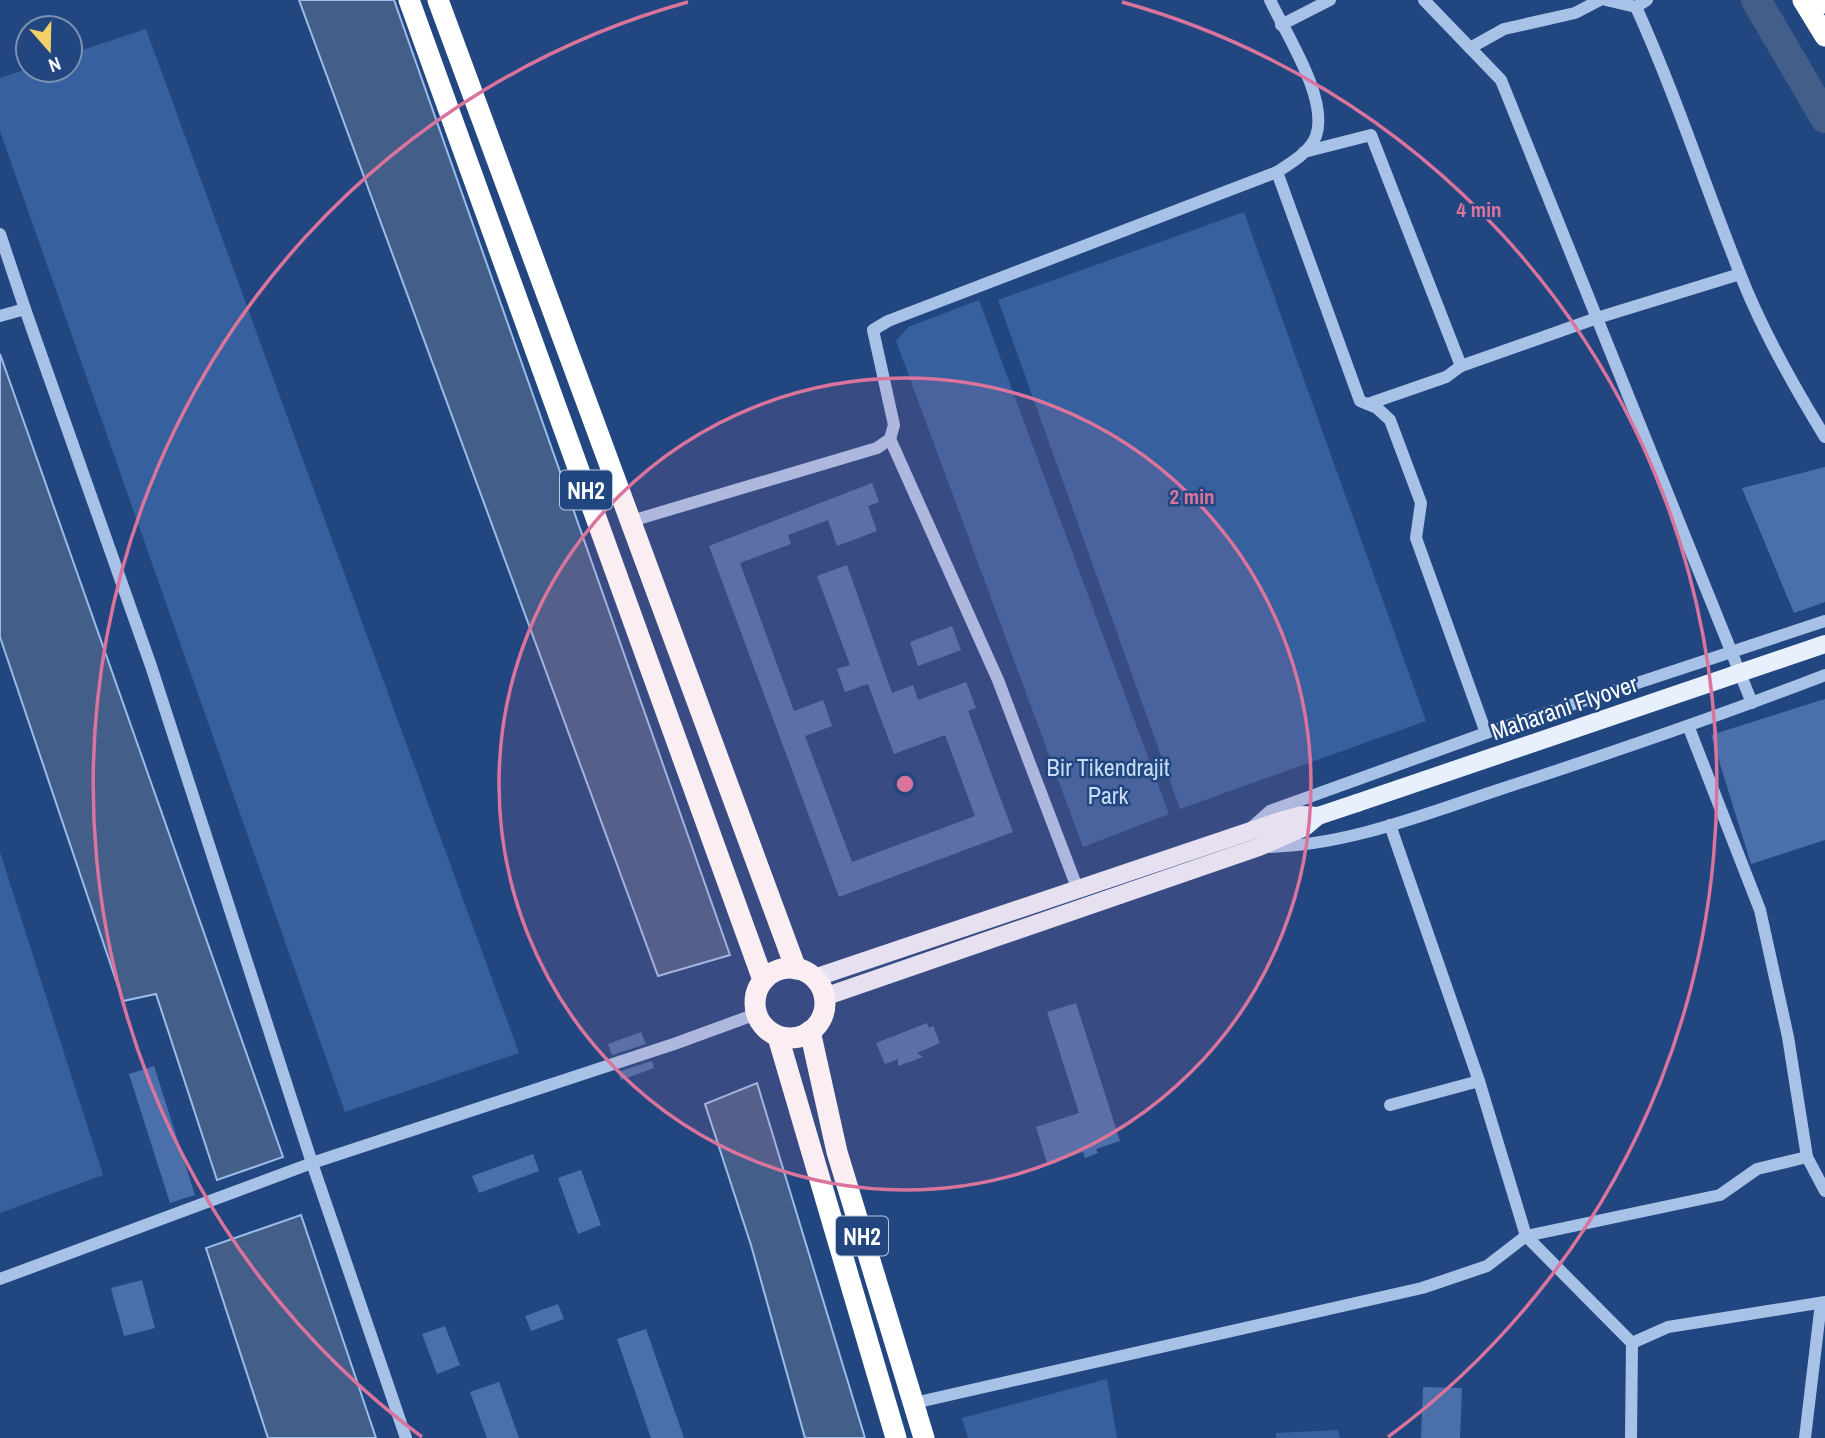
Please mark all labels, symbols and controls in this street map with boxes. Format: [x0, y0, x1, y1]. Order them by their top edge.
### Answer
north arrow [14, 14, 84, 84]
text: N [45, 51, 65, 79]
text: 4 min [1457, 195, 1501, 224]
road number: NH2 [560, 470, 612, 510]
text: 2 min [1170, 482, 1214, 511]
street label: Maharani Flyover [1486, 667, 1642, 747]
park label: Bir Tikendrajit Park [1047, 751, 1170, 811]
centre of rings [893, 772, 917, 796]
road number: NH2 [836, 1217, 888, 1256]

